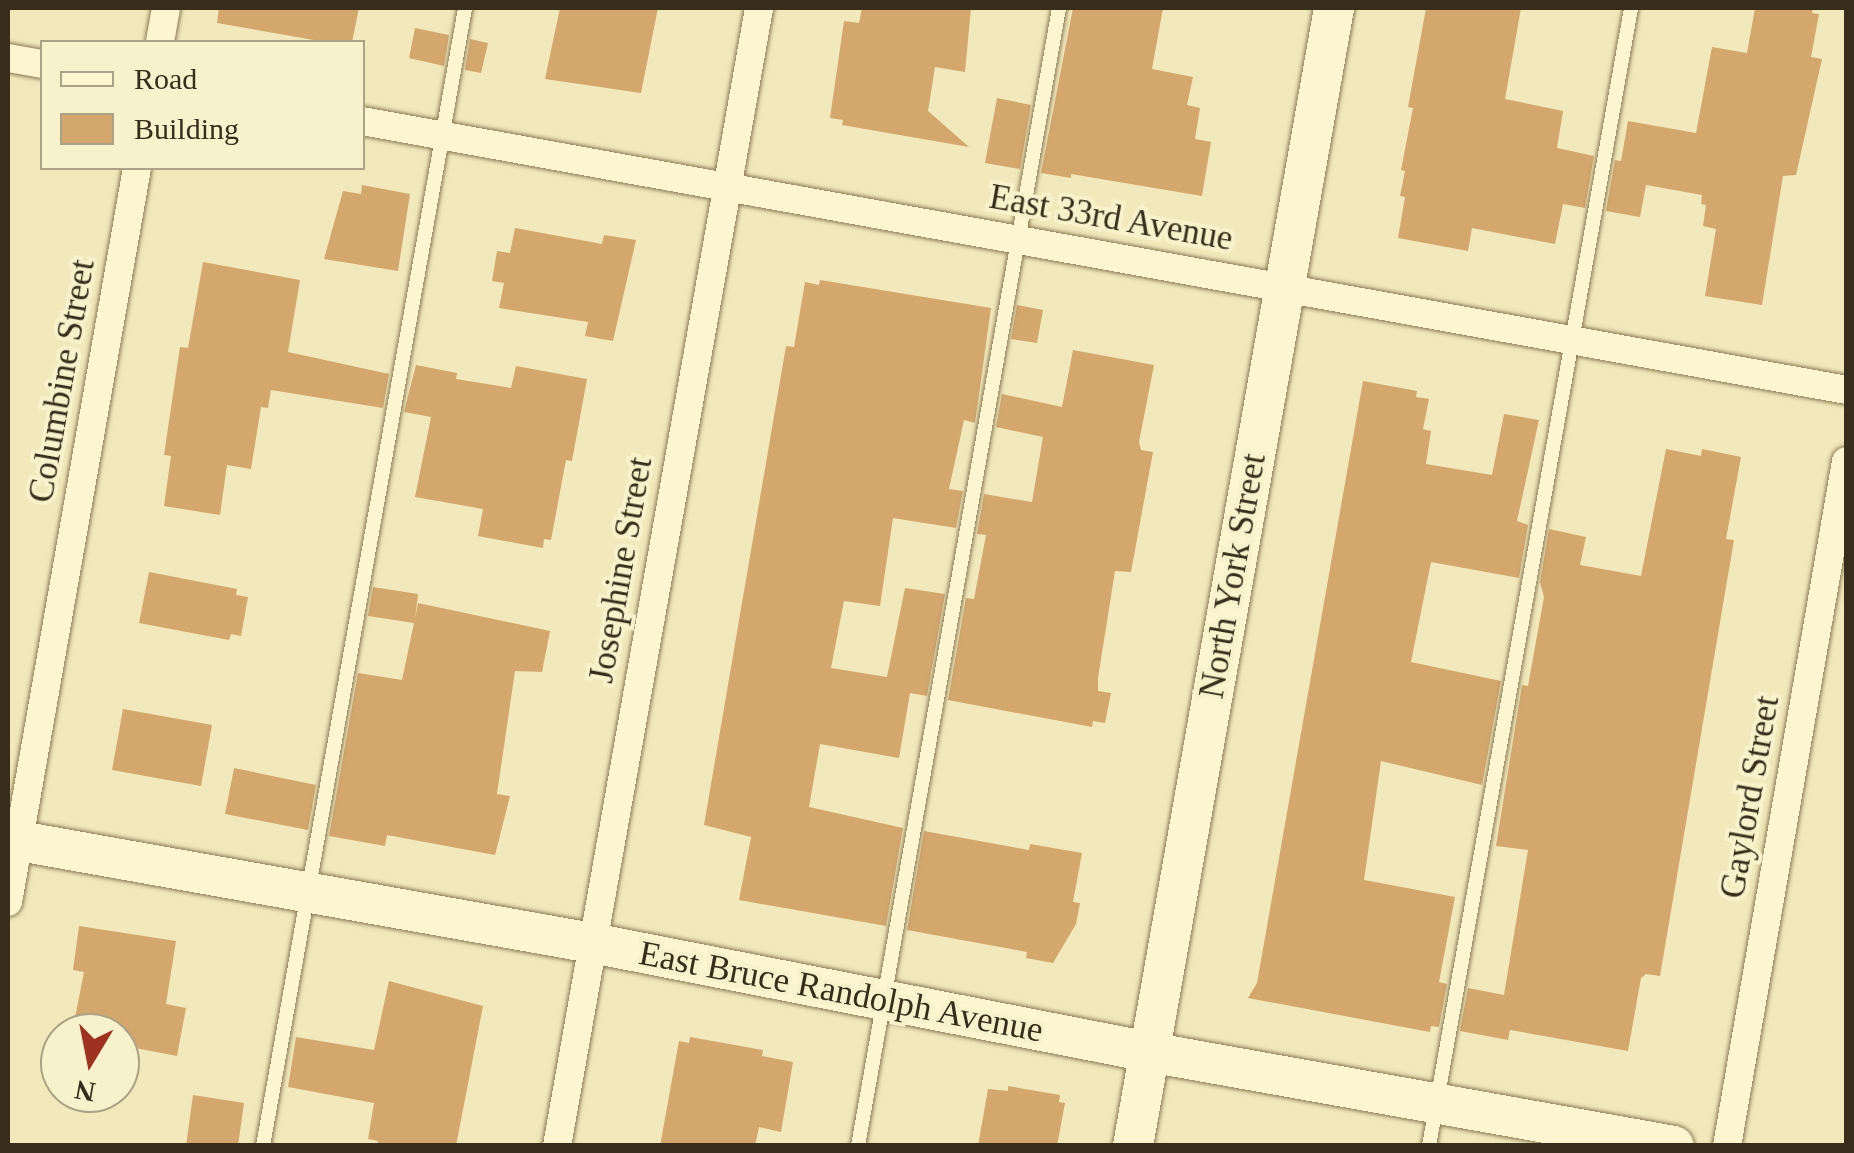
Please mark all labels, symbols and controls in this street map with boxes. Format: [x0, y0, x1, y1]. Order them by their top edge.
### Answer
legend [40, 40, 365, 170]
text: Road [134, 62, 197, 95]
text: Building [134, 112, 239, 145]
street label: East 33rd Avenue [985, 176, 1237, 260]
street label: Columbine Street [20, 256, 104, 506]
street label: North York Street [1191, 450, 1275, 702]
street label: Josephine Street [580, 454, 662, 686]
street label: Gaylord Street [1712, 692, 1788, 902]
street label: East Bruce Randolph Avenue [635, 932, 1047, 1052]
north arrow [40, 1013, 140, 1113]
text: N [72, 1074, 98, 1108]

